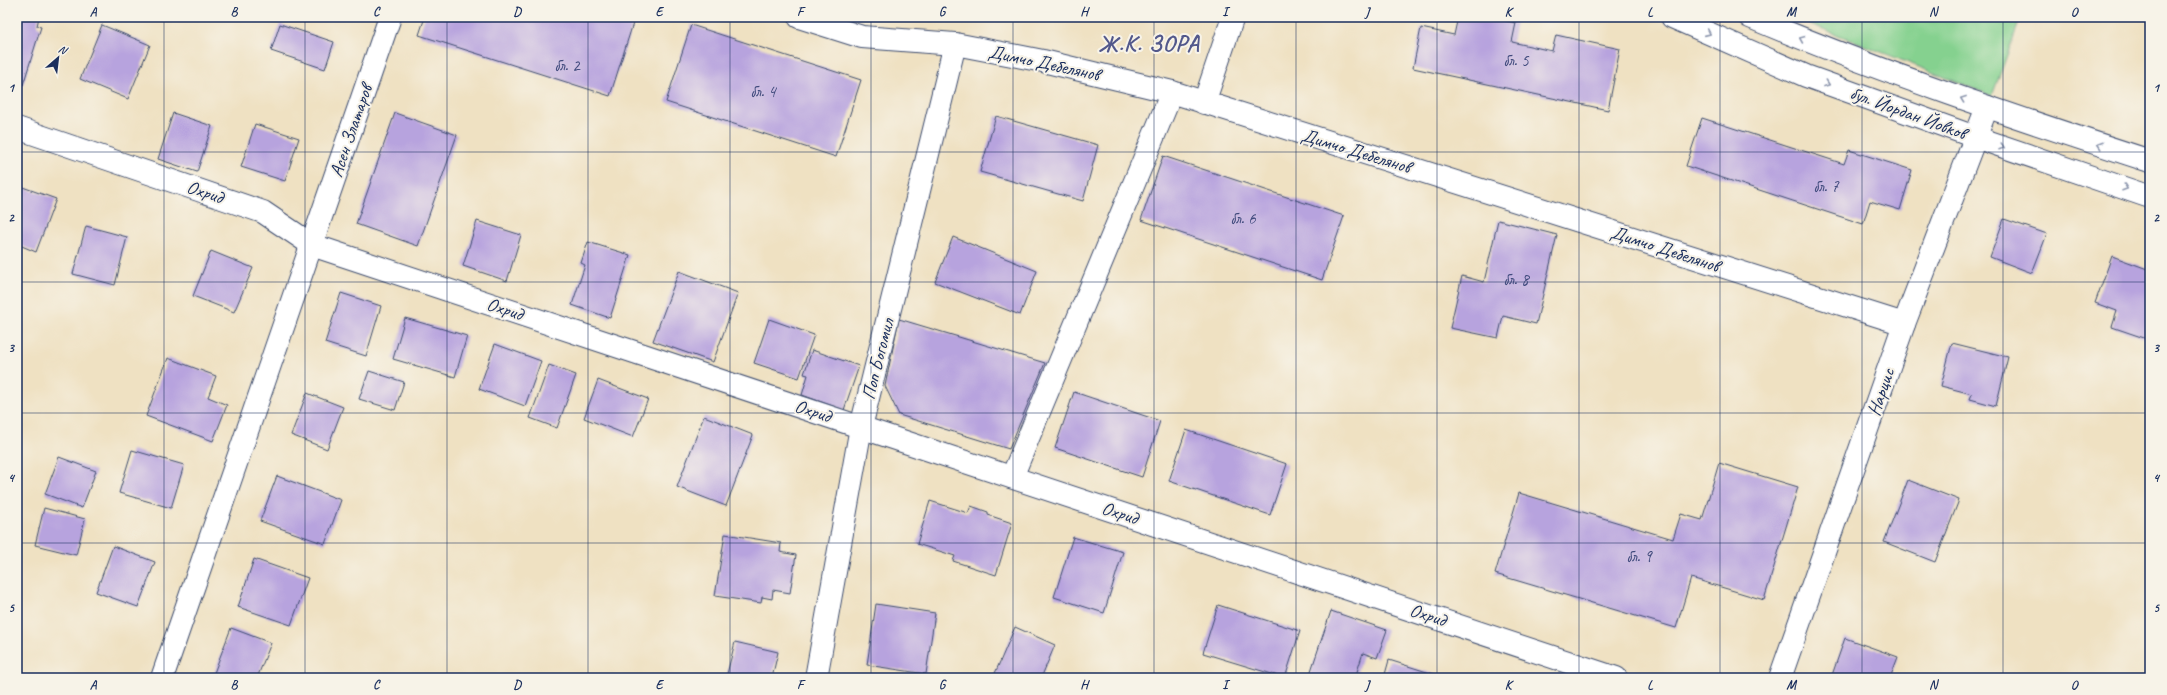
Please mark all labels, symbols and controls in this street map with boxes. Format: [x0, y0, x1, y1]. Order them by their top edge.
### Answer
text: A [90, 4, 98, 20]
text: B [231, 4, 239, 20]
text: C [373, 4, 381, 20]
text: D [513, 4, 522, 20]
text: E [656, 4, 665, 20]
text: F [797, 4, 806, 20]
text: G [939, 4, 947, 20]
text: H [1080, 4, 1090, 20]
text: I [1222, 4, 1231, 20]
text: J [1364, 4, 1371, 20]
text: K [1505, 4, 1515, 20]
text: L [1647, 4, 1654, 20]
text: M [1786, 4, 1797, 20]
text: N [1929, 4, 1940, 20]
text: O [2071, 4, 2080, 20]
one-way arrow [1703, 28, 1711, 36]
district label: Ж.К. ЗОРА [1098, 29, 1201, 58]
one-way arrow [1798, 36, 1806, 44]
north arrow [38, 38, 78, 78]
street label: Димчо Дебелянов [986, 40, 1106, 87]
text: N [56, 41, 71, 58]
house number: бл. 5 [1503, 50, 1530, 71]
house number: бл. 2 [554, 55, 581, 76]
street label: Асен Златаров [324, 78, 379, 180]
one-way arrow [1823, 79, 1830, 88]
text: 1 [8, 80, 16, 96]
text: 1 [2153, 80, 2161, 96]
house number: бл. 4 [750, 81, 778, 102]
street label: бул. Йордан Йовков [1847, 81, 1973, 147]
one-way arrow [1960, 95, 1967, 103]
street label: Димчо Дебелянов [1299, 123, 1417, 180]
one-way arrow [2096, 141, 2103, 149]
one-way arrow [1999, 142, 2006, 150]
street label: Охрид [184, 175, 228, 210]
house number: бл. 7 [1813, 176, 1840, 197]
one-way arrow [2122, 183, 2129, 192]
house number: бл. 6 [1230, 208, 1257, 229]
text: 2 [8, 210, 15, 226]
text: 2 [2153, 210, 2160, 226]
street label: Димчо Дебелянов [1608, 220, 1726, 279]
house number: бл. 8 [1503, 269, 1531, 290]
street label: Охрид [484, 292, 528, 327]
street label: Поп Богомил [856, 315, 900, 402]
text: 3 [8, 340, 15, 356]
text: 3 [2153, 340, 2160, 356]
street label: Нарцис [1862, 364, 1901, 419]
street label: Охрид [792, 394, 836, 429]
text: 4 [8, 470, 16, 486]
text: 4 [2153, 470, 2161, 486]
street label: Охрид [1099, 496, 1143, 531]
house number: бл. 9 [1626, 546, 1653, 567]
street label: Охрид [1407, 598, 1451, 633]
text: 5 [8, 600, 15, 616]
text: 5 [2153, 600, 2160, 616]
text: A [90, 677, 98, 693]
text: B [231, 677, 239, 693]
text: C [373, 677, 381, 693]
text: D [513, 677, 522, 693]
text: E [656, 677, 665, 693]
text: F [797, 677, 806, 693]
text: G [939, 677, 947, 693]
text: H [1080, 677, 1090, 693]
text: I [1222, 677, 1231, 693]
text: J [1364, 677, 1371, 693]
text: K [1505, 677, 1515, 693]
text: L [1647, 677, 1654, 693]
text: M [1786, 677, 1797, 693]
text: N [1929, 677, 1940, 693]
text: O [2071, 677, 2080, 693]

